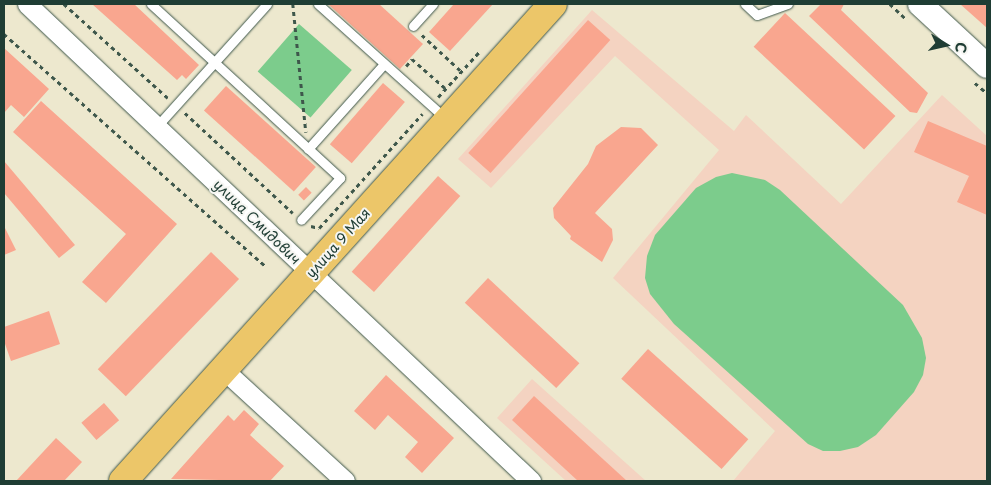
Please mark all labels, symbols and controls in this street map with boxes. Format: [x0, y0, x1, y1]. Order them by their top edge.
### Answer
north arrow [921, 20, 971, 70]
text: С [950, 41, 973, 55]
street label: улица Смидович [209, 176, 305, 268]
street label: улица 9 Мая [302, 205, 374, 281]

